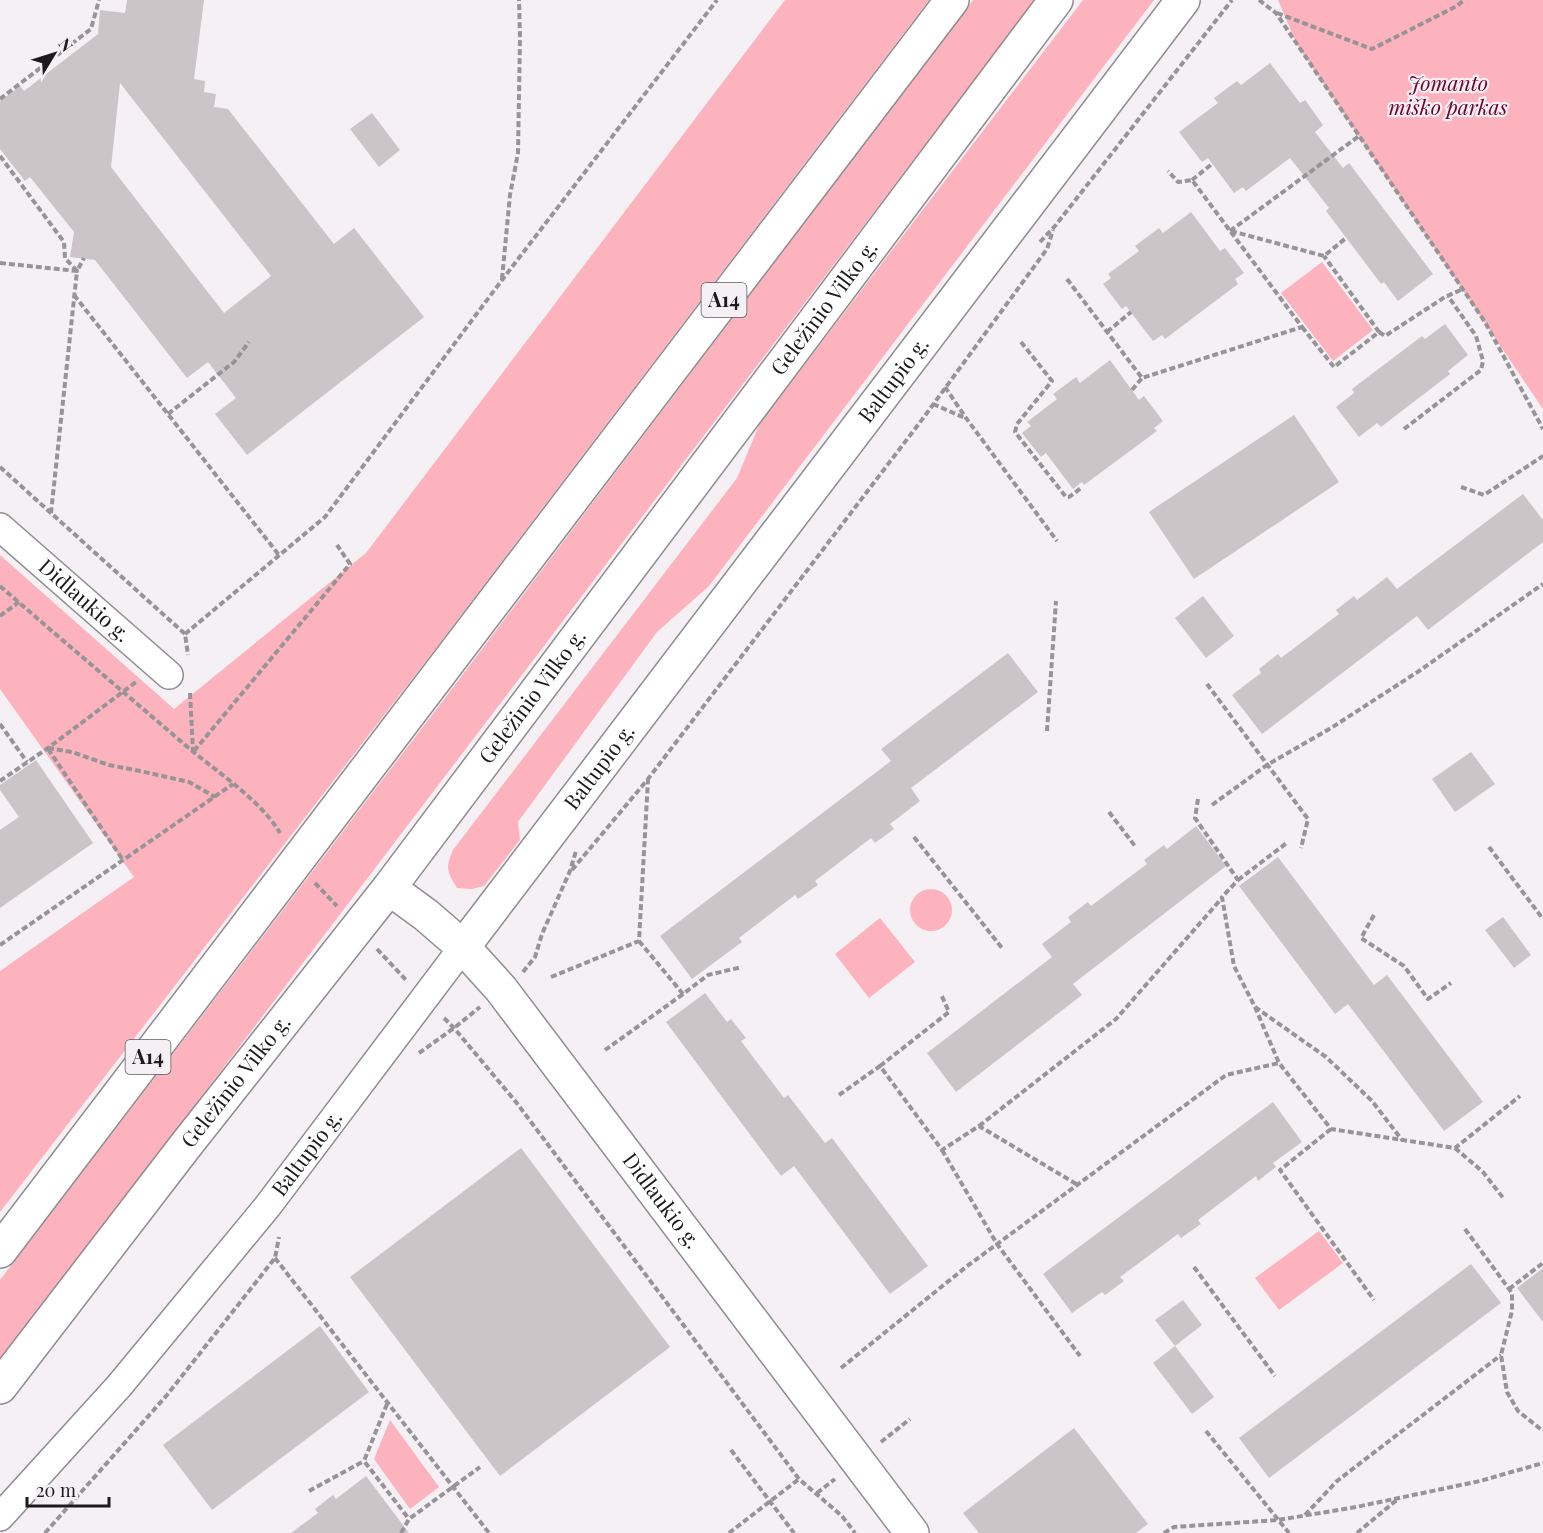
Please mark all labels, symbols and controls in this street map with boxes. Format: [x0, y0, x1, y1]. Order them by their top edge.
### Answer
north arrow [24, 24, 84, 84]
text: N [54, 33, 78, 56]
park label: Jomanto miško parkas [1388, 68, 1508, 120]
street label: Geležinio Vilko g. [763, 234, 883, 380]
road number: A14 [702, 283, 746, 317]
street label: Baltupio g. [851, 330, 934, 428]
street label: Didlaukio g. [34, 551, 137, 647]
street label: Geležinio Vilko g. [471, 622, 591, 769]
street label: Baltupio g. [557, 717, 640, 814]
street label: Geležinio Vilko g. [173, 1008, 296, 1152]
road number: A14 [126, 1040, 170, 1074]
street label: Baltupio g. [264, 1104, 347, 1201]
street label: Didlaukio g. [617, 1146, 708, 1253]
scale bar [27, 1470, 110, 1508]
text: 20 m [36, 1478, 76, 1502]

